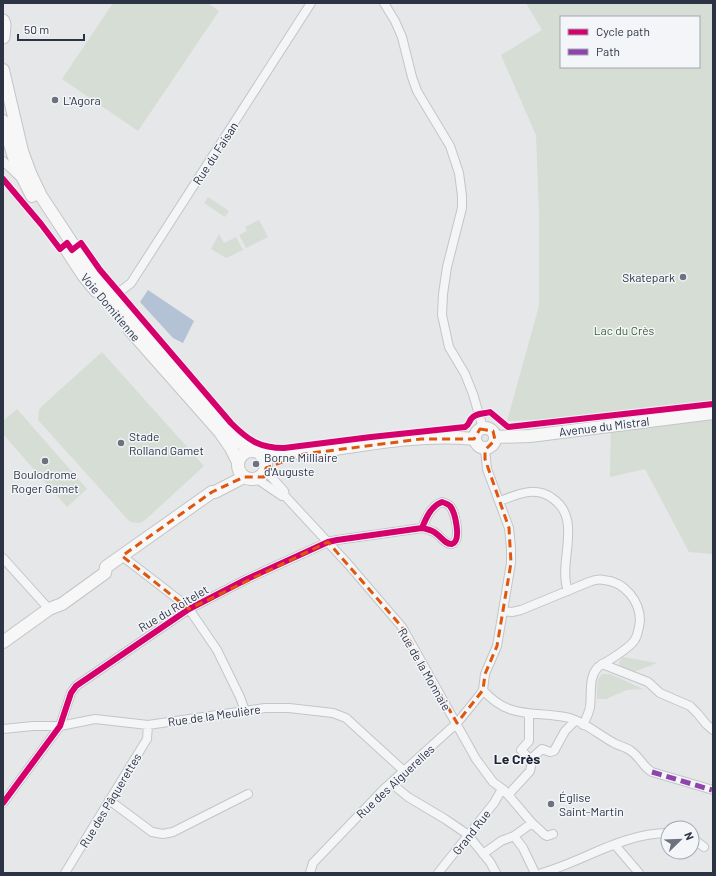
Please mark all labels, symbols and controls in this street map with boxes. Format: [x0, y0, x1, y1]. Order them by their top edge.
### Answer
scale bar [18, 16, 84, 42]
legend [560, 16, 700, 68]
text: 50 m [24, 22, 49, 36]
text: Cycle path [596, 24, 650, 38]
text: Path [596, 44, 620, 58]
place label: L'Agora [63, 93, 101, 107]
marker: L'Agora [50, 95, 60, 105]
street label: Rue du Faisan [190, 119, 240, 187]
street label: Voie Domitienne [78, 270, 144, 344]
place label: Skatepark [622, 270, 675, 284]
marker: Skatepark [678, 272, 688, 282]
park label: Lac du Crès [594, 323, 655, 337]
street label: Avenue du Mistral [558, 414, 650, 438]
place label: Stade Rolland Gamet [129, 429, 204, 457]
marker: Stade Rolland Gamet [116, 438, 126, 448]
place label: Borne Milliaire d'Auguste [264, 450, 338, 478]
marker: Boulodrome Roger Gamet [40, 456, 50, 466]
marker: Borne Milliaire d'Auguste [251, 459, 261, 469]
place label: Boulodrome Roger Gamet [11, 467, 79, 495]
street label: Rue du Roitelet [136, 582, 210, 634]
street label: Rue de la Monnaie [396, 625, 454, 713]
street label: Rue de la Meulière [167, 702, 261, 728]
street label: Rue des Aiguerelles [353, 741, 437, 821]
street label: Rue des Pâquerettes [76, 750, 144, 850]
district label: Le Crès [494, 750, 540, 767]
place label: Église Saint-Martin [559, 790, 624, 818]
marker: Église Saint-Martin [546, 799, 556, 809]
street label: Grand Rue [449, 807, 493, 857]
north arrow [660, 820, 700, 860]
text: N [682, 830, 697, 842]

